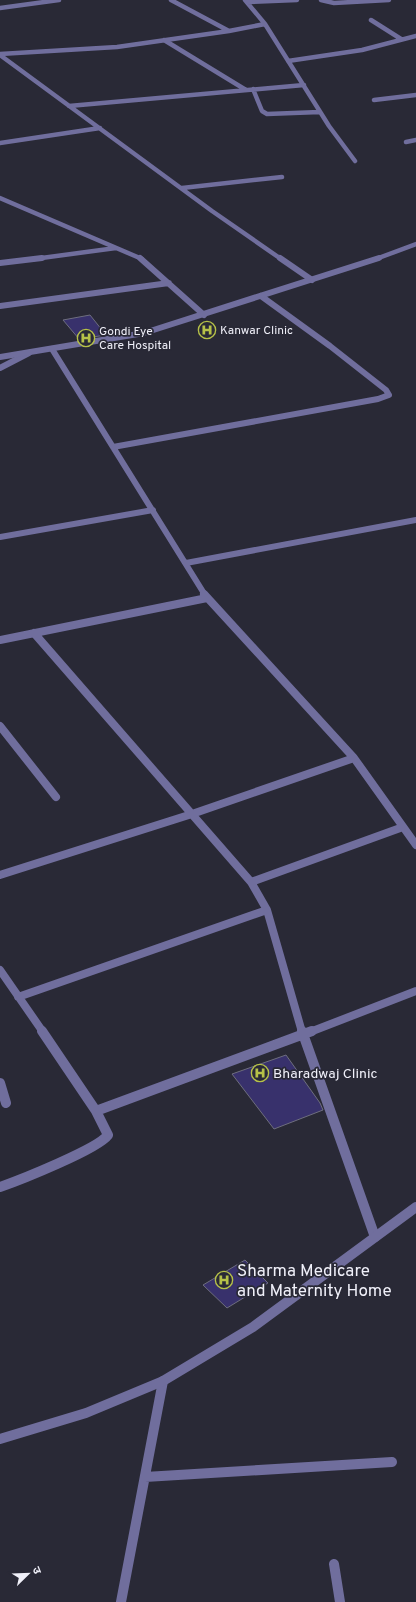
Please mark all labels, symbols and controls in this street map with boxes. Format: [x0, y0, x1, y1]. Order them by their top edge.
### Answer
hospital icon: Kanwar Clinic [197, 320, 217, 340]
place label: Kanwar Clinic [220, 323, 293, 339]
place label: Gondi Eye Care Hospital [99, 324, 171, 354]
hospital icon: Gondi Eye Care Hospital [76, 328, 96, 348]
hospital icon: Bharadwaj Clinic [250, 1063, 270, 1083]
place label: Bharadwaj Clinic [273, 1066, 378, 1083]
place label: Sharma Medicare and Maternity Home [237, 1261, 392, 1303]
hospital icon: Sharma Medicare and Maternity Home [214, 1270, 234, 1290]
north arrow [8, 1554, 48, 1594]
text: उ [29, 1565, 44, 1577]

